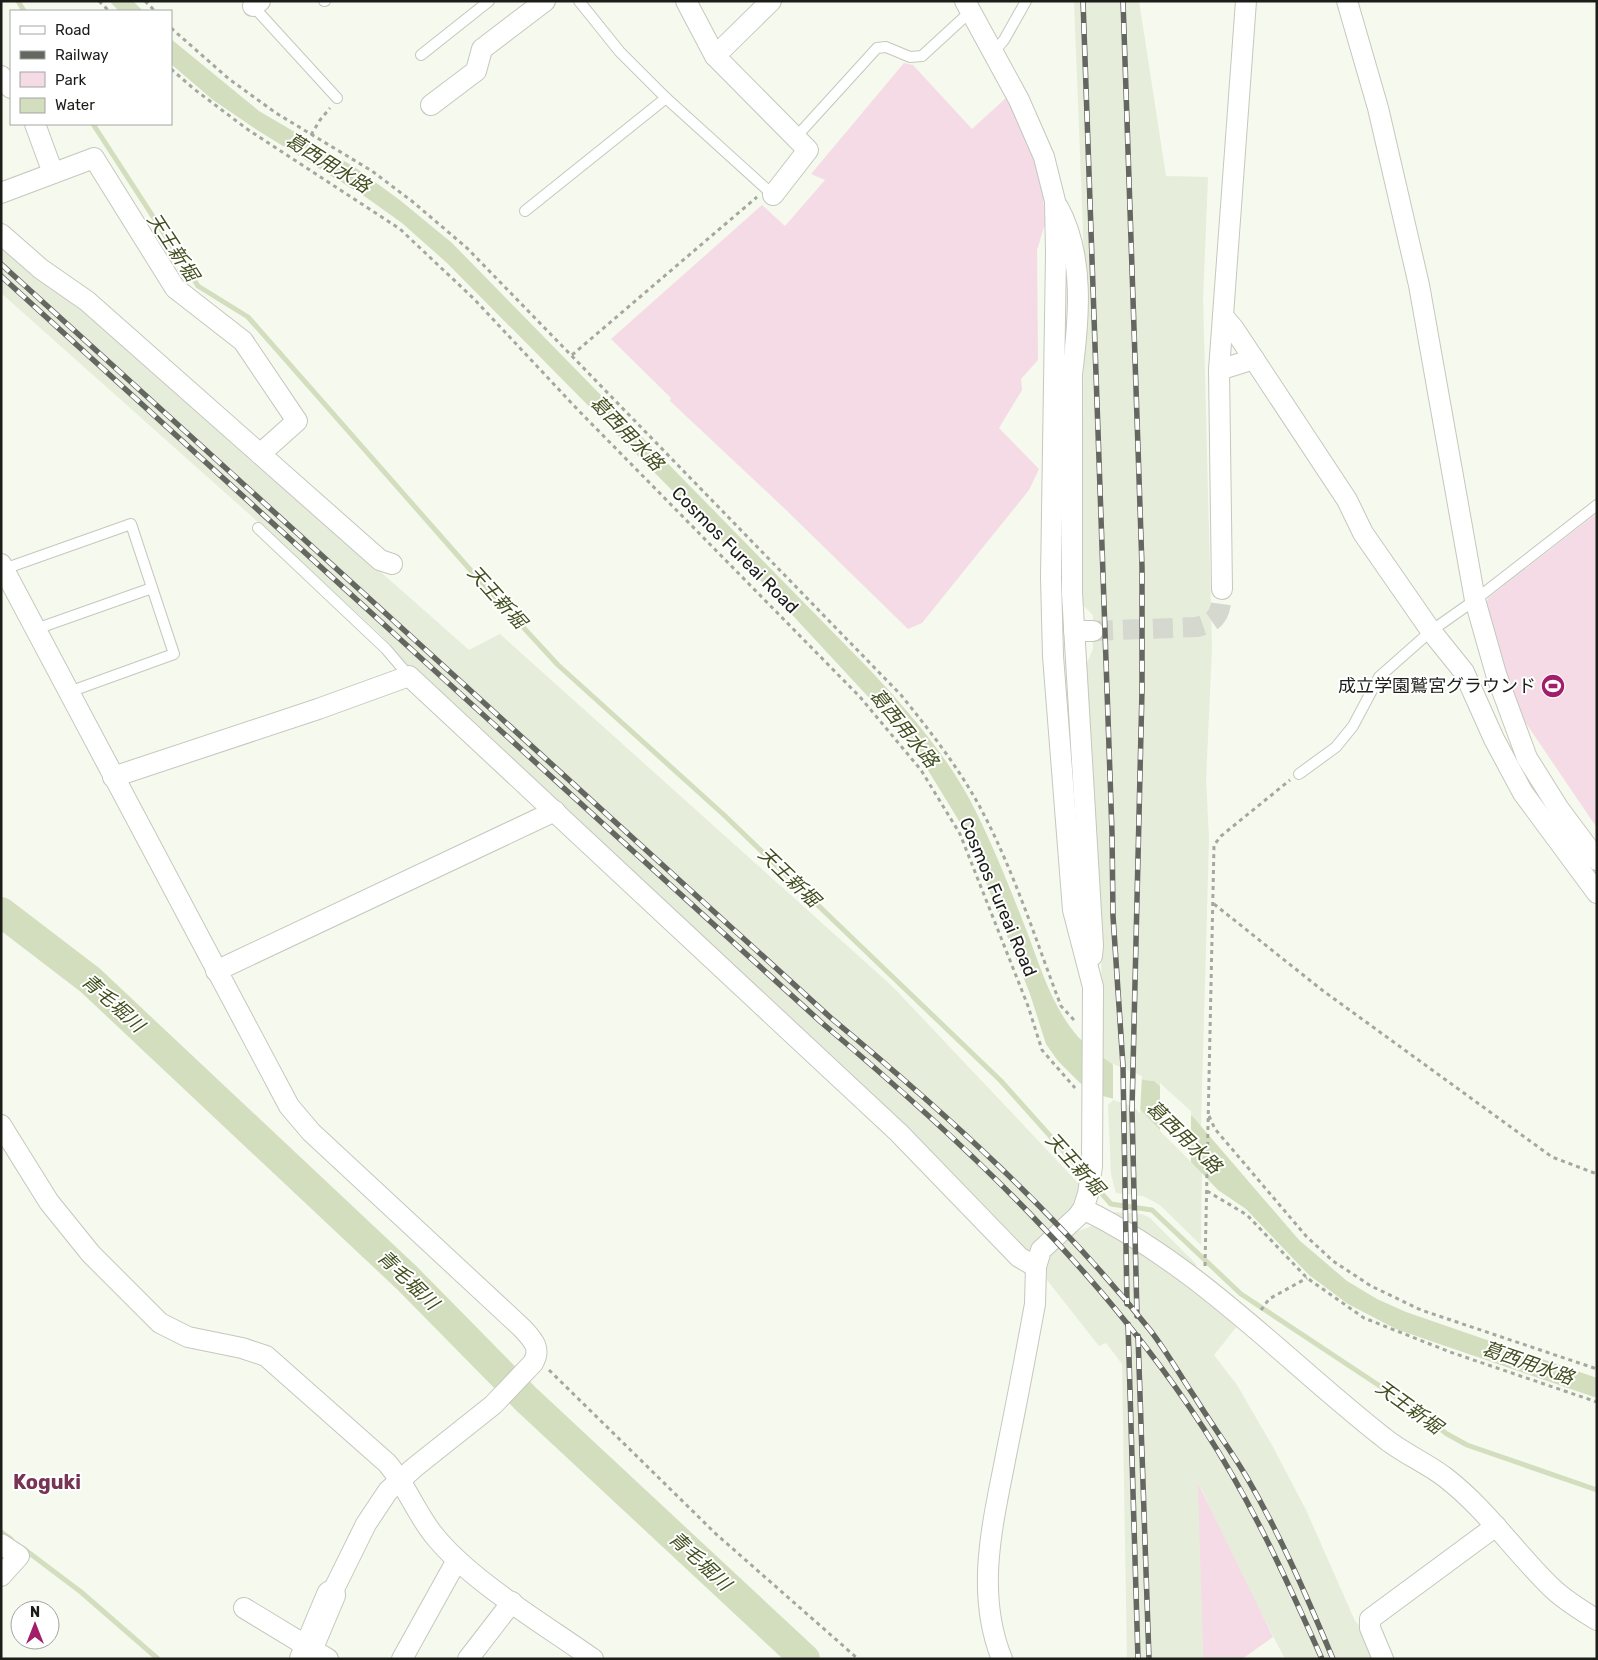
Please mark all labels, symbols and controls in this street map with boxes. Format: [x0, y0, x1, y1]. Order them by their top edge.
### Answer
legend [10, 10, 172, 125]
text: Road [55, 21, 91, 39]
text: Railway [55, 46, 109, 64]
text: Park [55, 71, 86, 89]
text: Water [55, 96, 95, 114]
water label: 葛西用水路 [282, 128, 376, 199]
water label: 天王新堀 [143, 209, 205, 288]
water label: 葛西用水路 [586, 391, 670, 477]
street label: Cosmos Fureai Road [667, 482, 803, 618]
water label: 天王新堀 [463, 561, 533, 635]
sports icon: 成立学園鷲宮グラウンド [1540, 673, 1566, 699]
place label: 成立学園鷲宮グラウンド [1338, 675, 1536, 697]
water label: 葛西用水路 [865, 684, 944, 774]
street label: Cosmos Fureai Road [955, 814, 1041, 980]
water label: 天王新堀 [754, 842, 826, 914]
water label: 青毛堀川 [77, 969, 150, 1038]
water label: 葛西用水路 [1142, 1096, 1228, 1180]
water label: 天王新堀 [1041, 1128, 1111, 1202]
water label: 青毛堀川 [373, 1245, 445, 1316]
water label: 葛西用水路 [1479, 1337, 1579, 1390]
water label: 天王新堀 [1371, 1375, 1449, 1440]
district label: Koguki [13, 1470, 81, 1494]
water label: 青毛堀川 [664, 1527, 737, 1597]
north arrow [10, 1600, 60, 1650]
text: N [30, 1604, 40, 1621]

